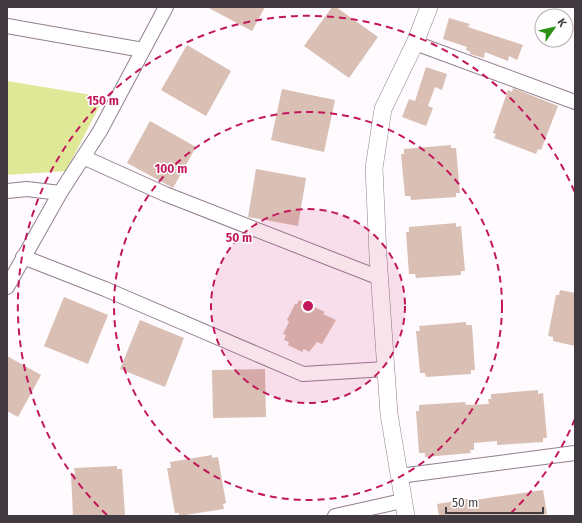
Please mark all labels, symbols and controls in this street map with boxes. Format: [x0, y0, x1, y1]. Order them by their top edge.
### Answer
north arrow [534, 8, 574, 48]
text: K [555, 16, 570, 30]
text: 150 m [87, 94, 119, 108]
text: 100 m [155, 162, 187, 176]
text: 50 m [226, 231, 252, 245]
centre of rings [301, 299, 315, 313]
scale bar [446, 489, 543, 515]
text: 50 m [452, 496, 478, 510]

